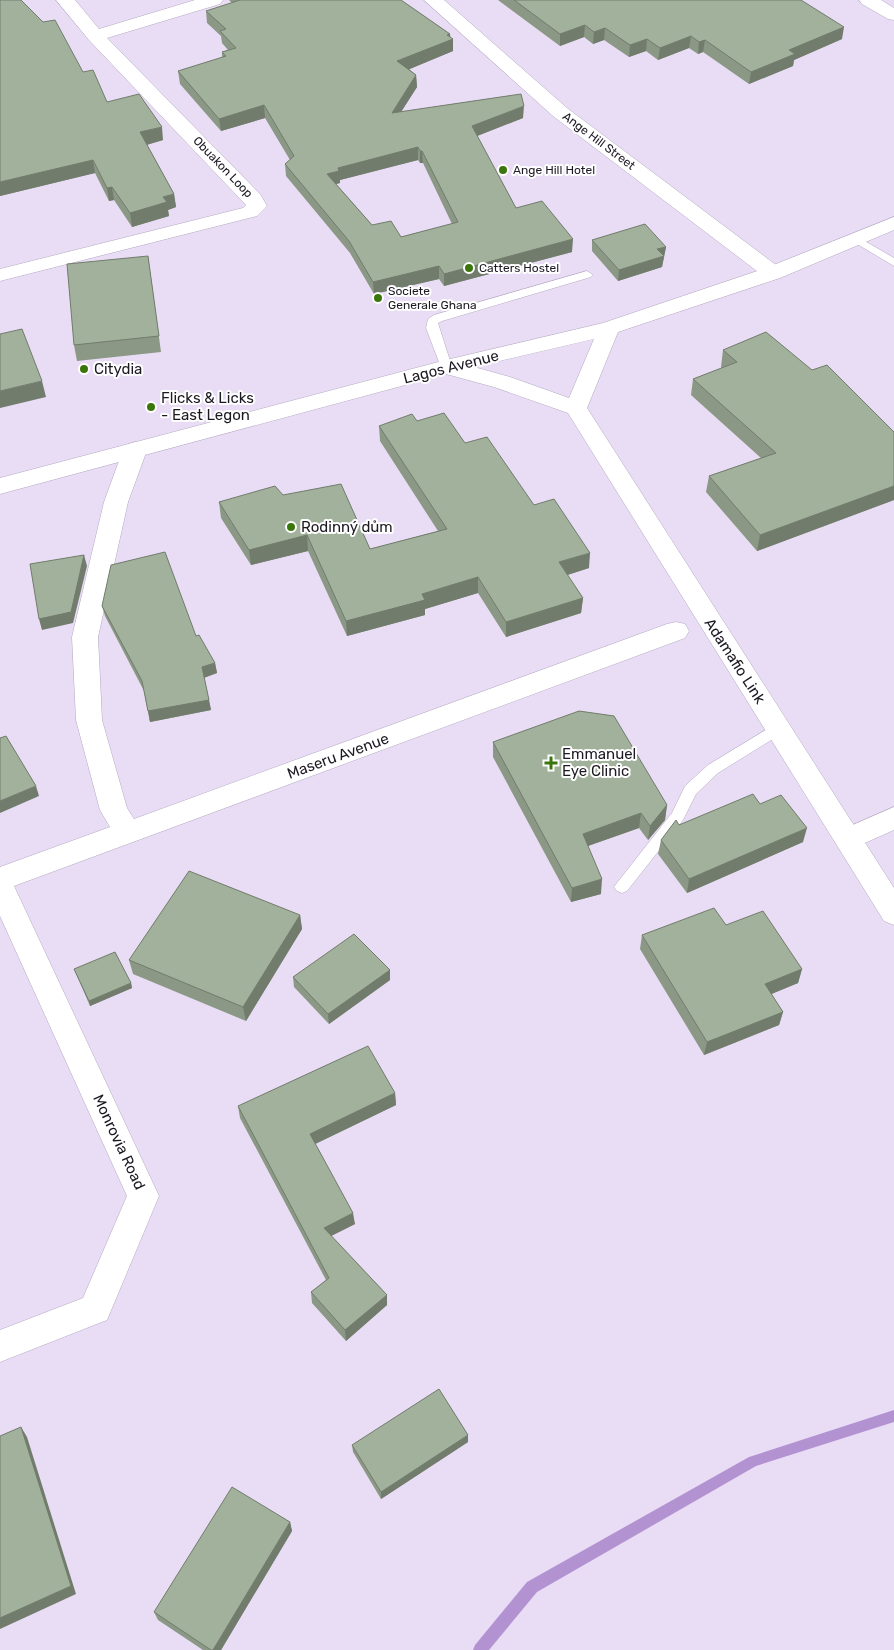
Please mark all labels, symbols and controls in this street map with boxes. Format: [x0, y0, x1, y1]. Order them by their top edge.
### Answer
street label: Ange Hill Street [560, 109, 638, 173]
street label: Obuakon Loop [190, 133, 256, 201]
place label: Ange Hill Hotel [513, 163, 595, 177]
marker: Ange Hill Hotel [497, 164, 509, 176]
place label: Catters Hostel [479, 261, 559, 275]
marker: Catters Hostel [463, 262, 475, 274]
place label: Societe Generale Ghana [388, 284, 477, 312]
marker: Societe Generale Ghana [372, 292, 384, 304]
street label: Lagos Avenue [401, 346, 501, 388]
place label: Citydia [94, 360, 142, 378]
marker: Citydia [78, 363, 90, 375]
place label: Flicks & Licks - East Legon [161, 389, 254, 424]
marker: Flicks & Licks - East Legon [145, 401, 157, 413]
place label: Rodinný dům [301, 518, 393, 536]
marker: Rodinný dům [285, 521, 297, 533]
street label: Adamafio Link [701, 615, 769, 707]
street label: Maseru Avenue [285, 729, 391, 783]
place label: Emmanuel Eye Clinic [562, 745, 636, 780]
marker: Emmanuel Eye Clinic [544, 756, 558, 770]
street label: Monrovia Road [89, 1092, 149, 1192]

